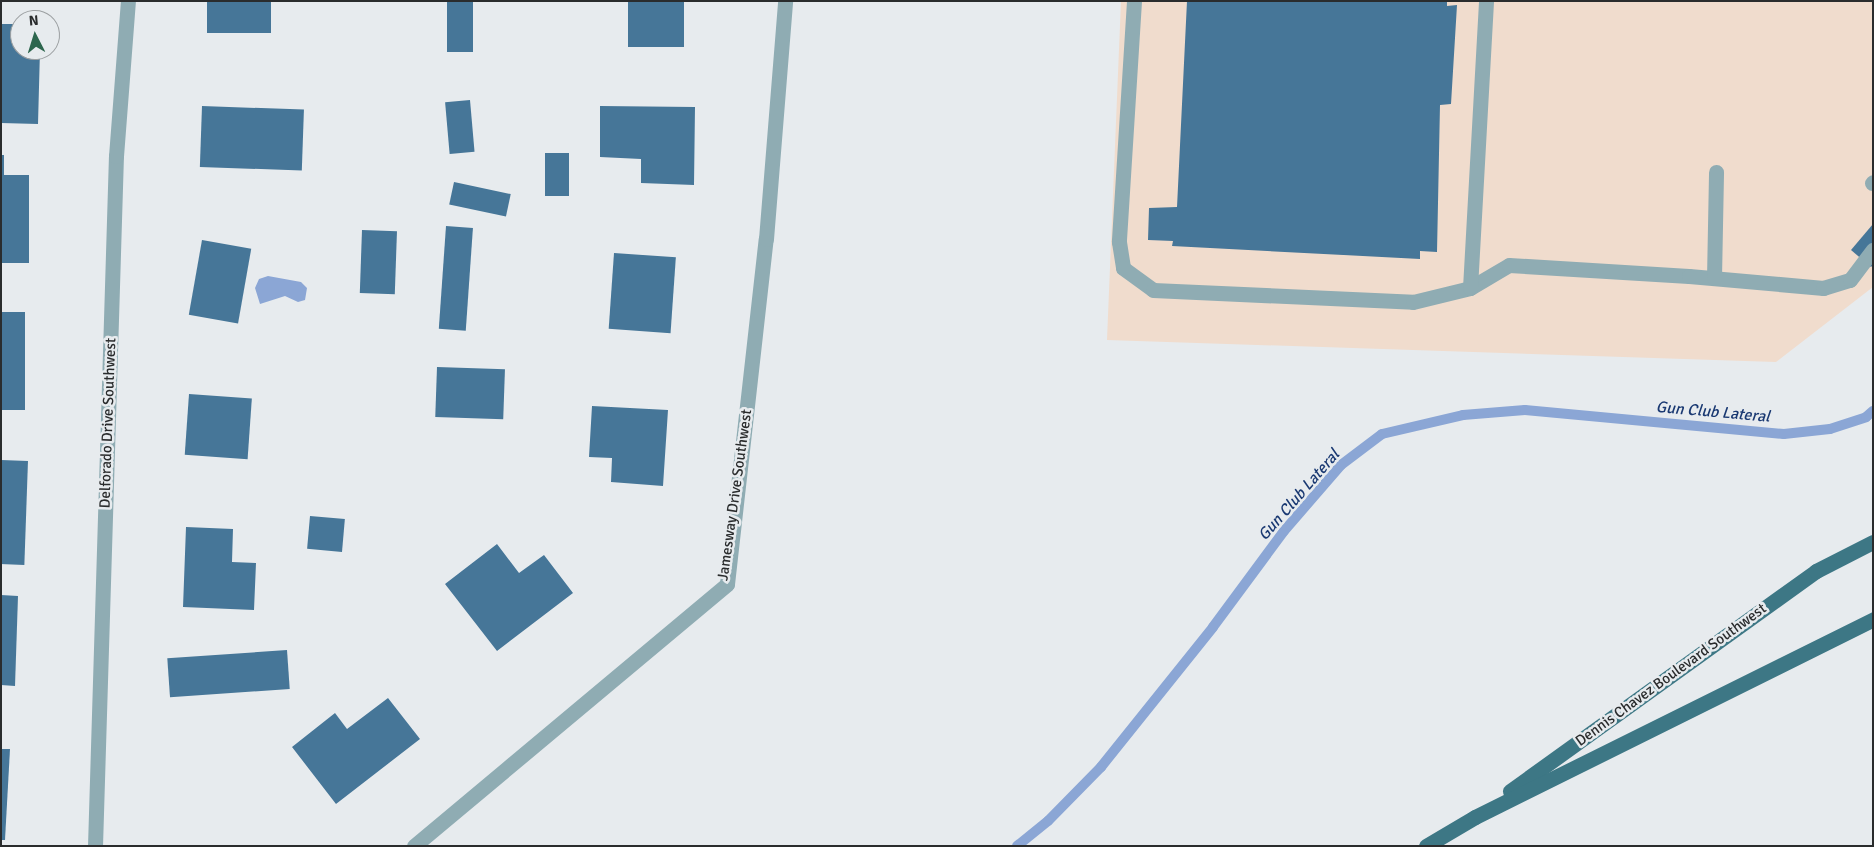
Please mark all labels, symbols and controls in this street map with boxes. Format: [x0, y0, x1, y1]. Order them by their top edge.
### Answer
north arrow [10, 10, 60, 60]
text: N [28, 12, 39, 29]
street label: Delforado Drive Southwest [96, 337, 120, 509]
water label: Gun Club Lateral [1655, 397, 1771, 427]
street label: Jamesway Drive Southwest [714, 408, 756, 582]
water label: Gun Club Lateral [1254, 446, 1344, 544]
street label: Dennis Chavez Boulevard Southwest [1572, 600, 1770, 750]

